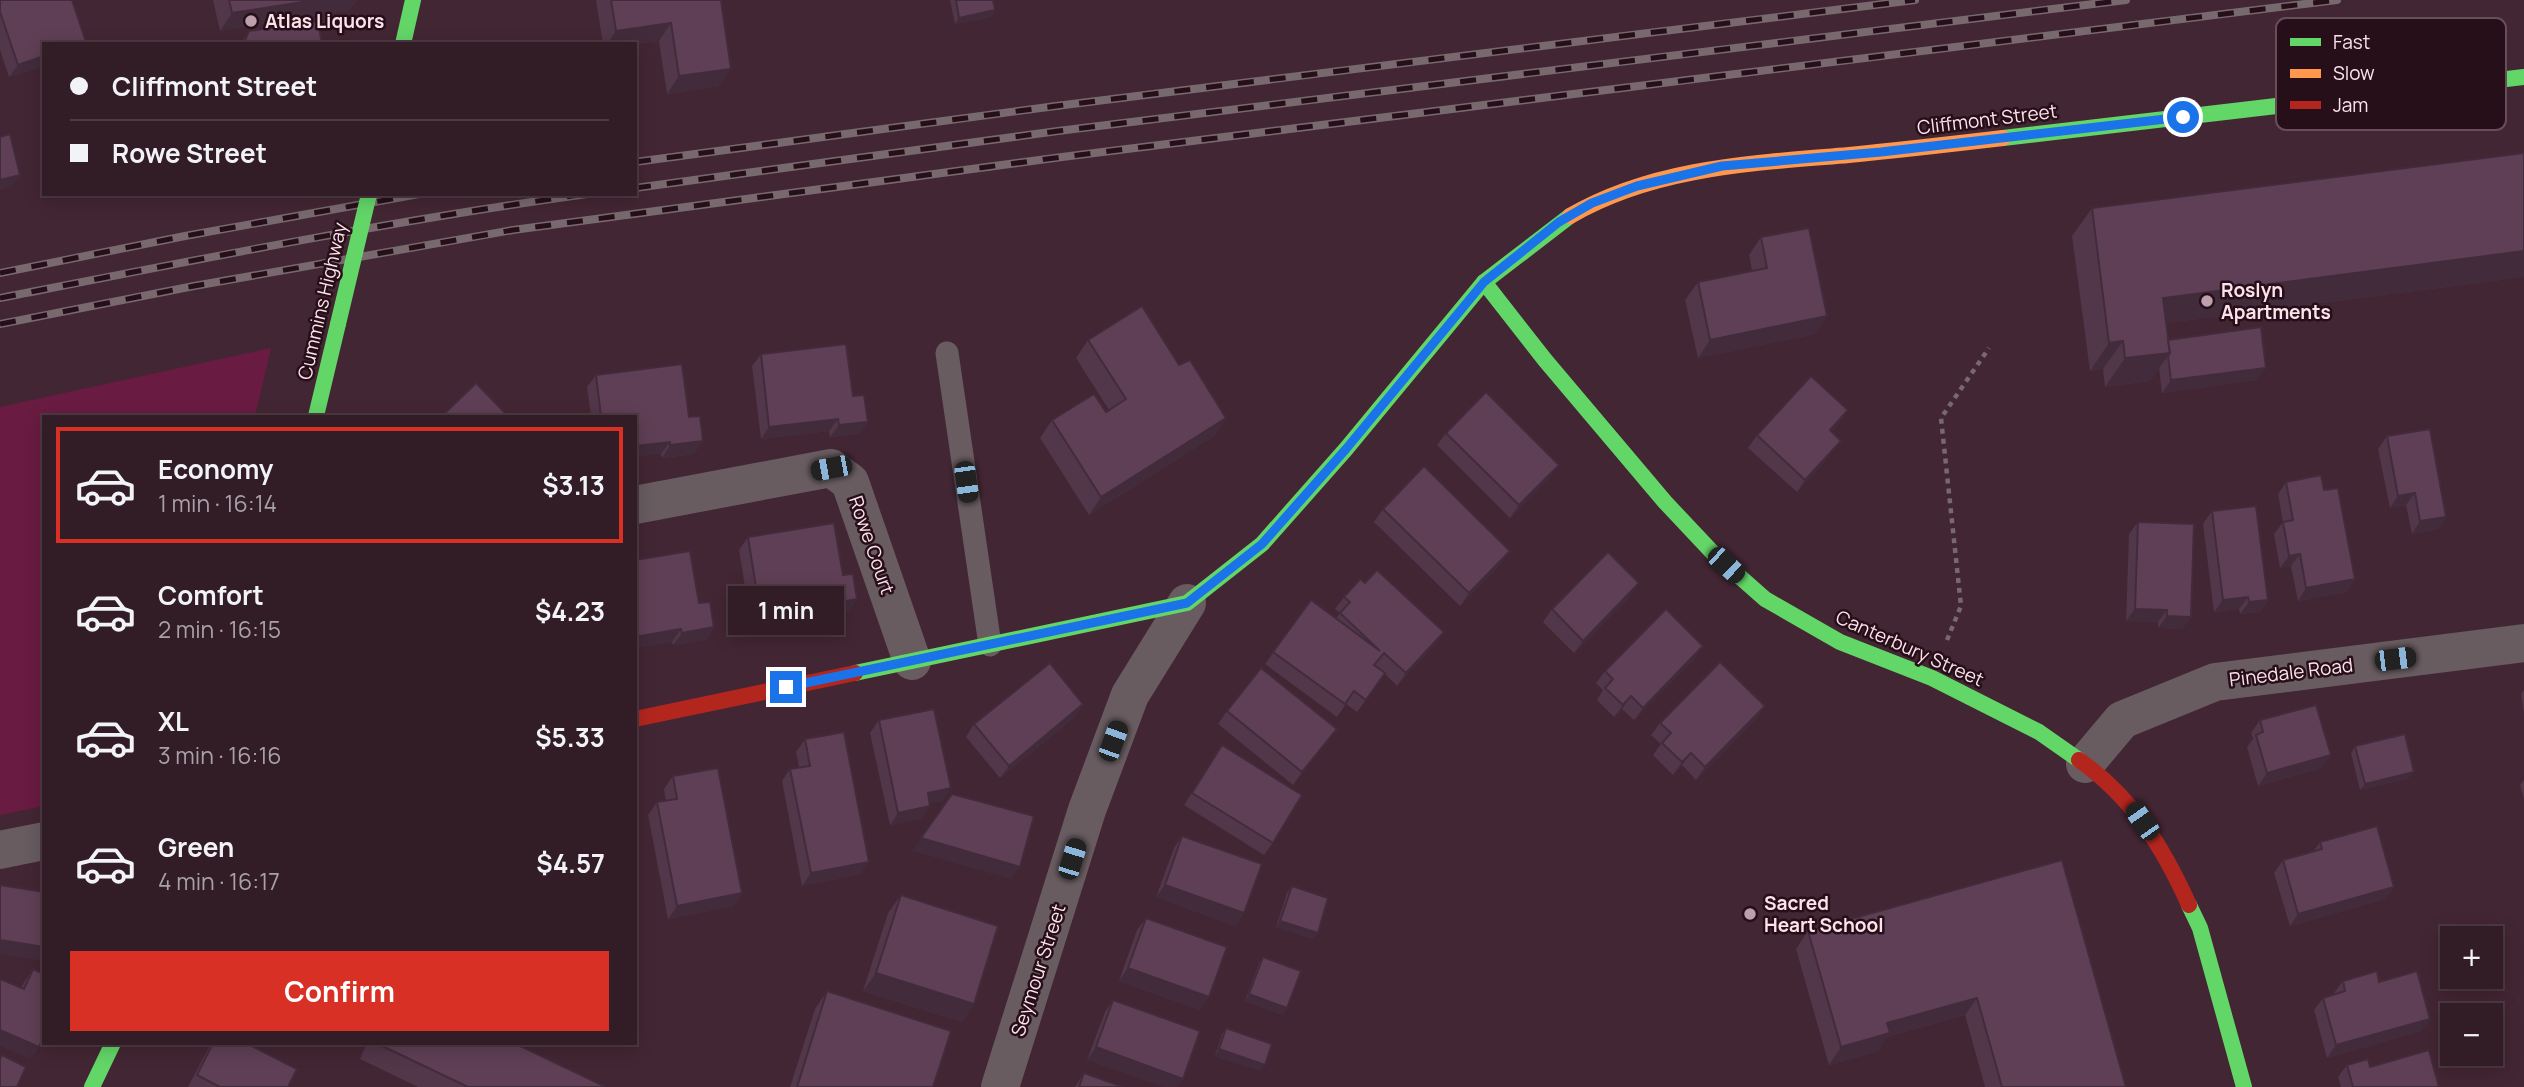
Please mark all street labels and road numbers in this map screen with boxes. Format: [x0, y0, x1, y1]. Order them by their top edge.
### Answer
street label: Cliffmont Street [1916, 98, 2058, 140]
street label: Cummins Highway [291, 220, 353, 382]
street label: Rowe Court [843, 492, 901, 598]
street label: Canterbury Street [1832, 604, 1988, 692]
street label: Pinedale Road [2228, 652, 2354, 692]
street label: Seymour Street [1004, 901, 1072, 1039]

